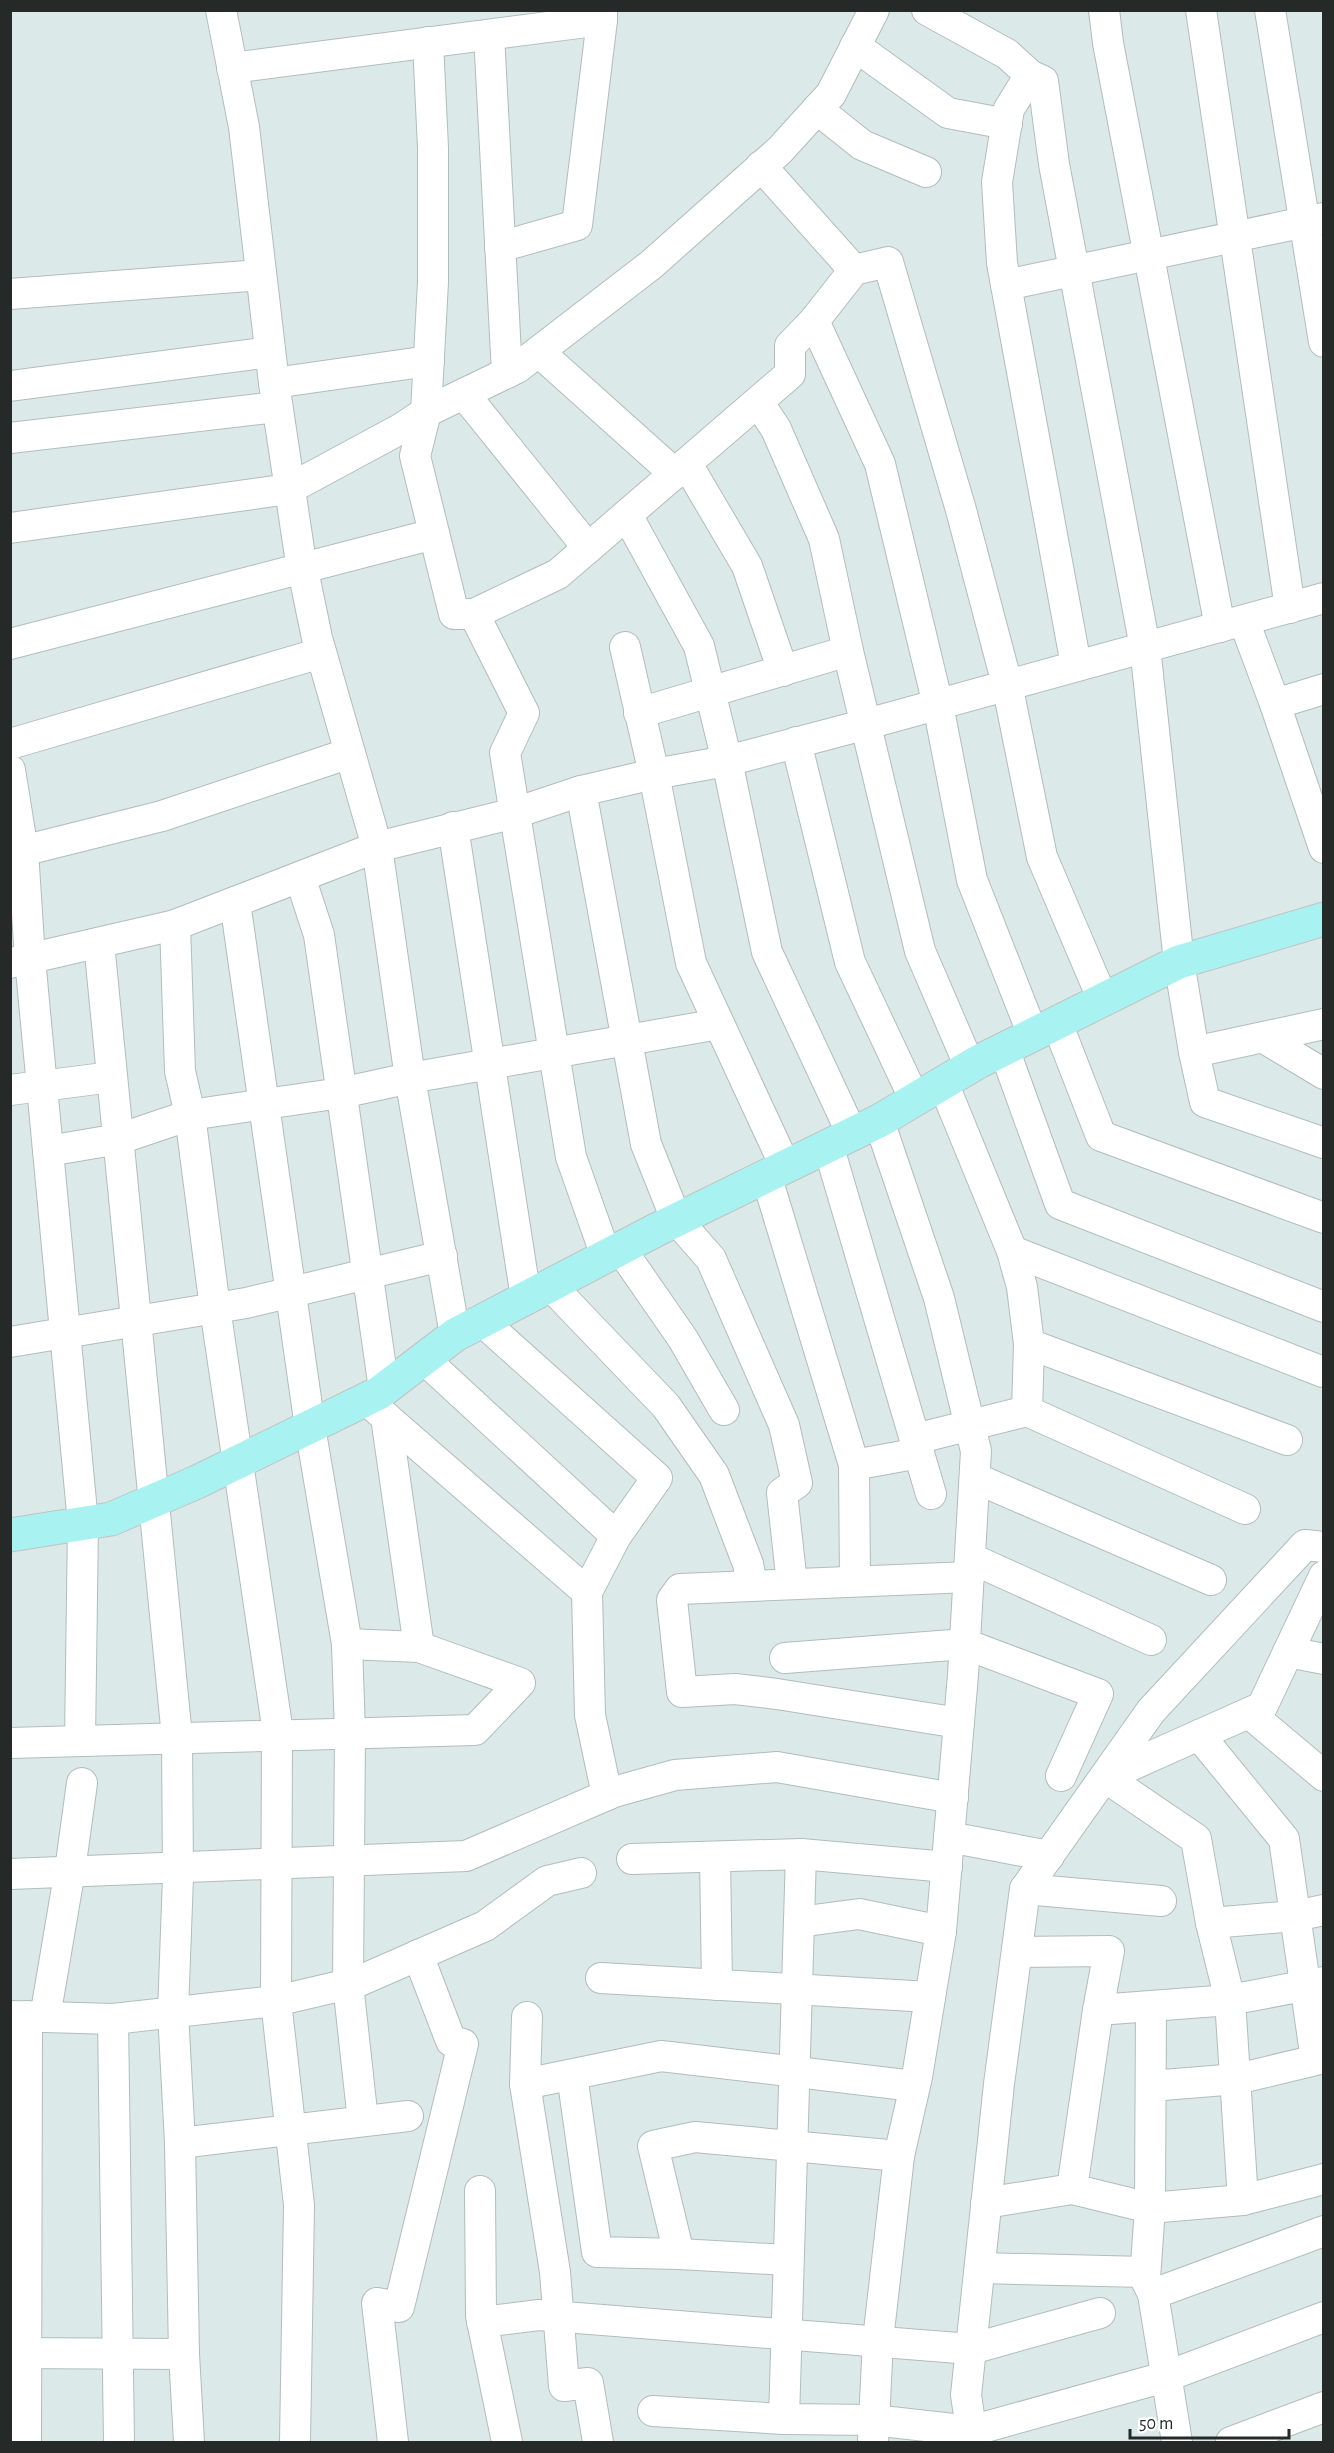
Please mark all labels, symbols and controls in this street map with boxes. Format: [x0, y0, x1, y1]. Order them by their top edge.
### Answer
scale bar [1130, 2402, 1289, 2440]
text: 50 m [1139, 2415, 1173, 2433]

